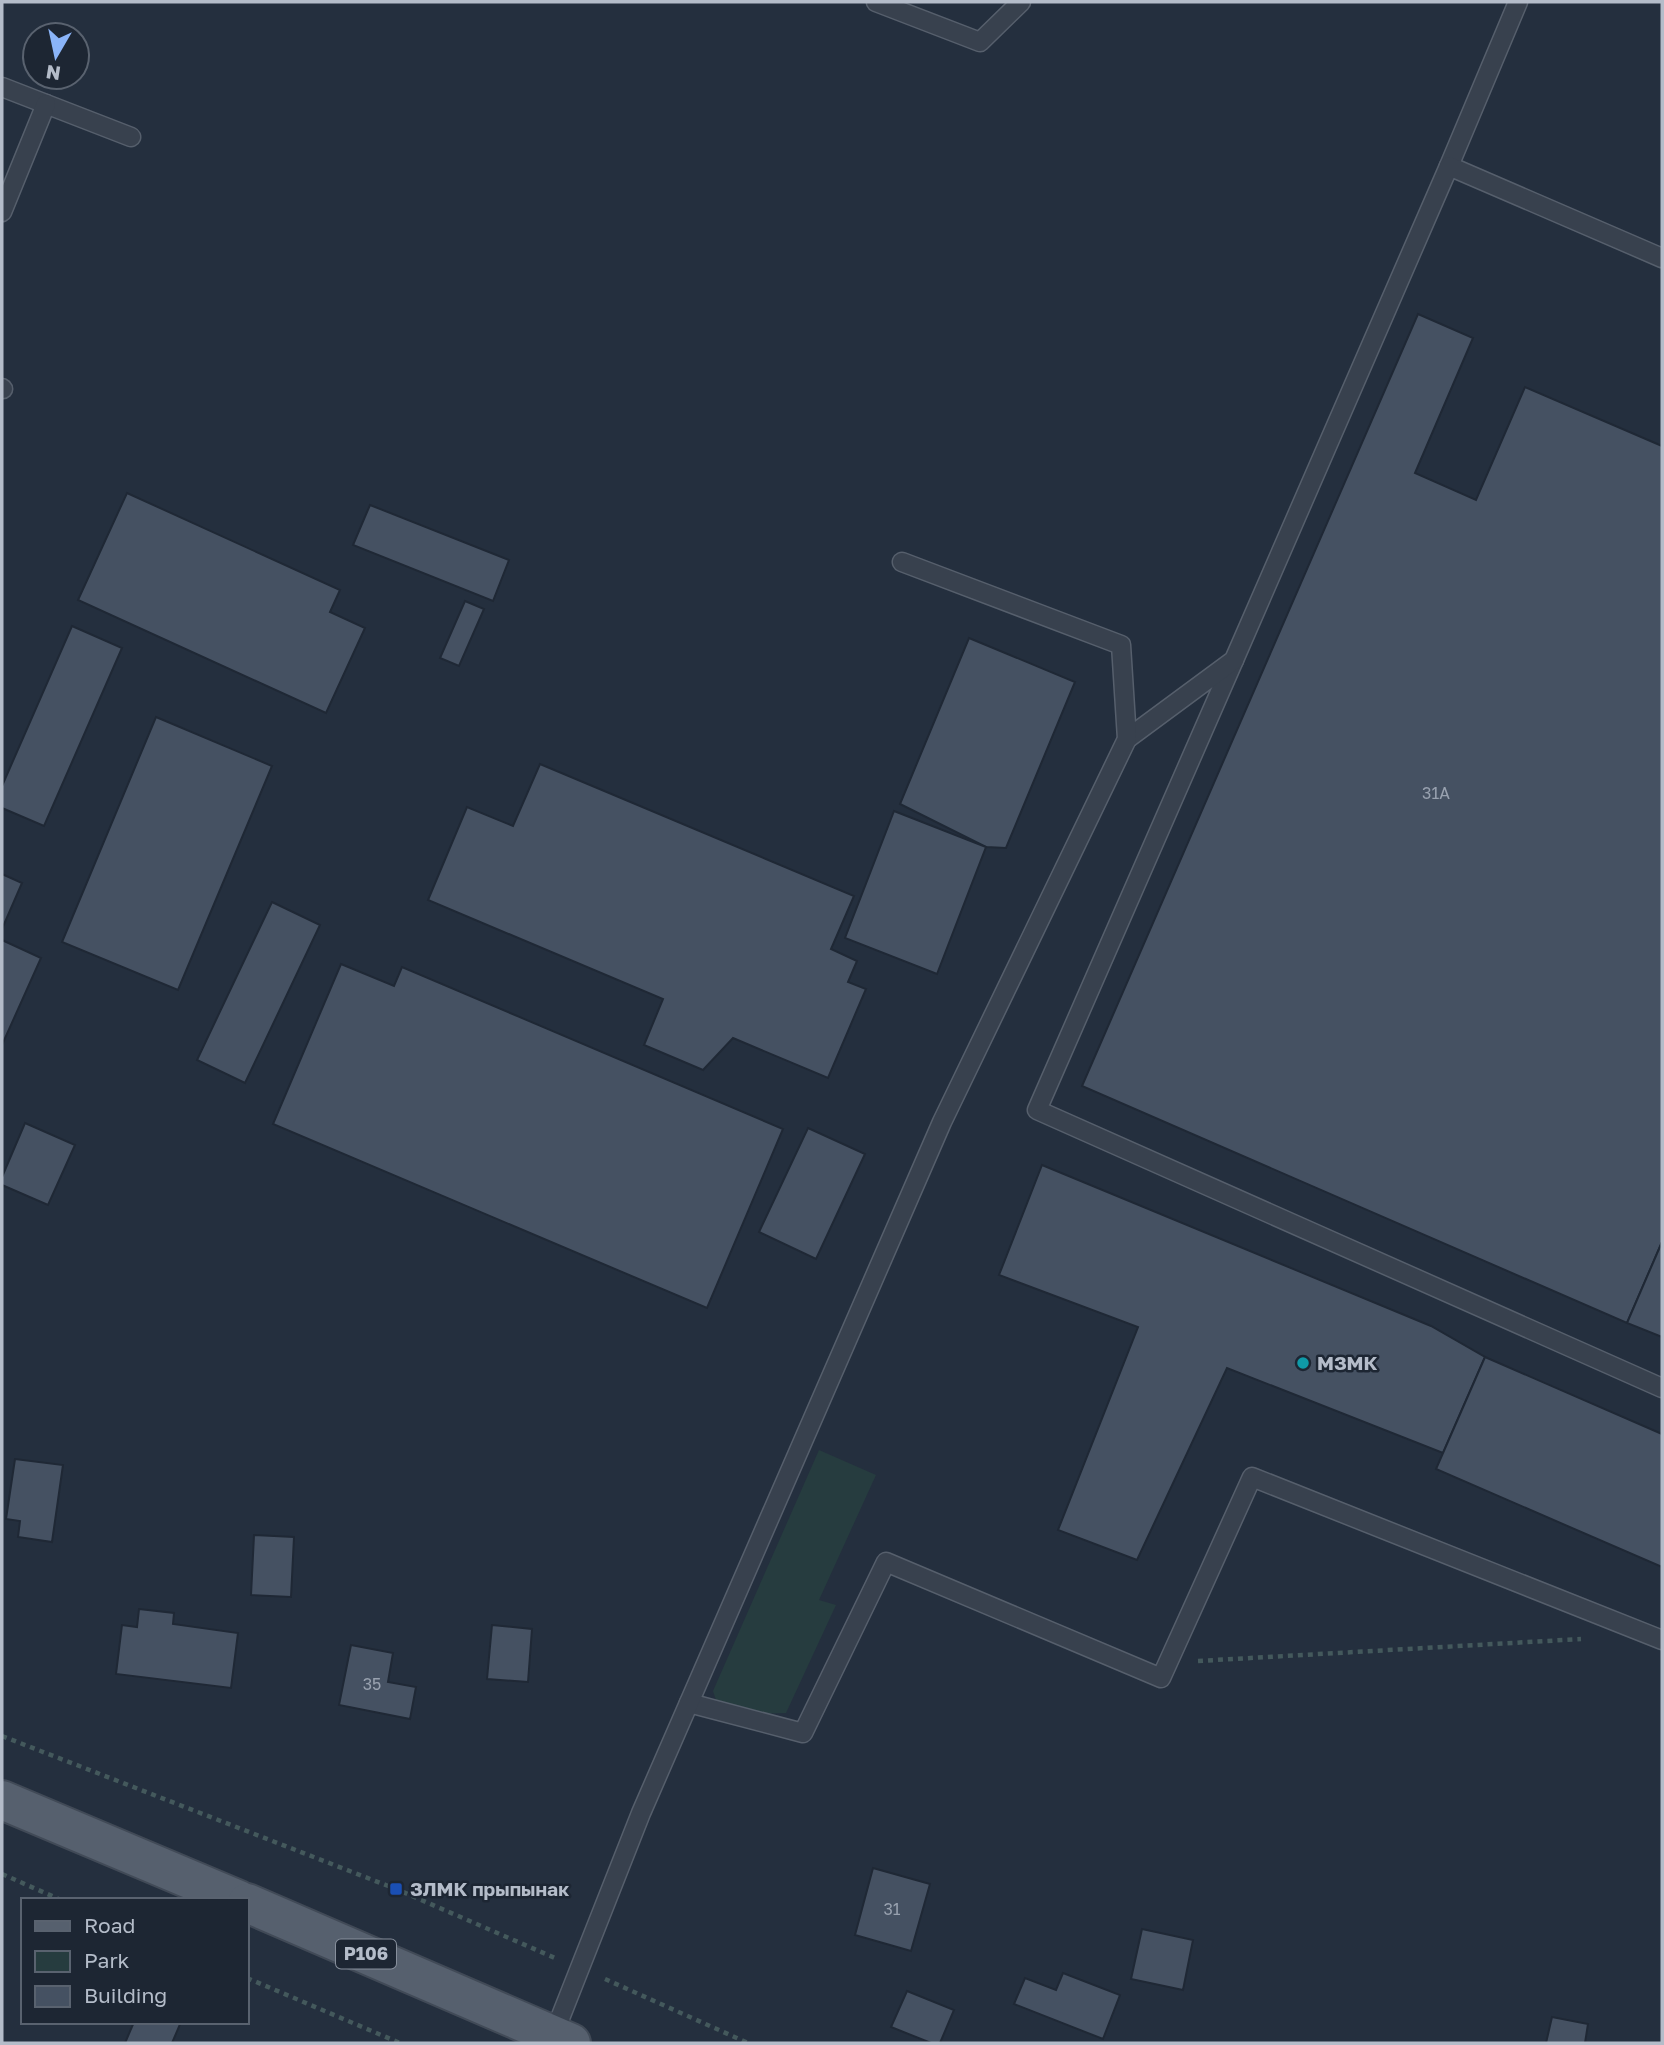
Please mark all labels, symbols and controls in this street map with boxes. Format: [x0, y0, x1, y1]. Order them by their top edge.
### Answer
north arrow [21, 21, 91, 91]
text: N [44, 61, 62, 86]
house number: 31А [1422, 783, 1450, 803]
place label: МЗМК [1317, 1351, 1378, 1374]
marker: МЗМК [1295, 1355, 1311, 1371]
house number: 35 [363, 1674, 381, 1694]
place label: ЗЛМК прыпынак [410, 1877, 569, 1900]
marker: ЗЛМК прыпынак [388, 1881, 404, 1897]
legend [21, 1898, 248, 2024]
house number: 31 [883, 1899, 901, 1919]
text: Road [84, 1912, 135, 1938]
road number: Р106 [336, 1940, 396, 1968]
text: Park [84, 1947, 130, 1973]
text: Building [84, 1982, 167, 2008]

